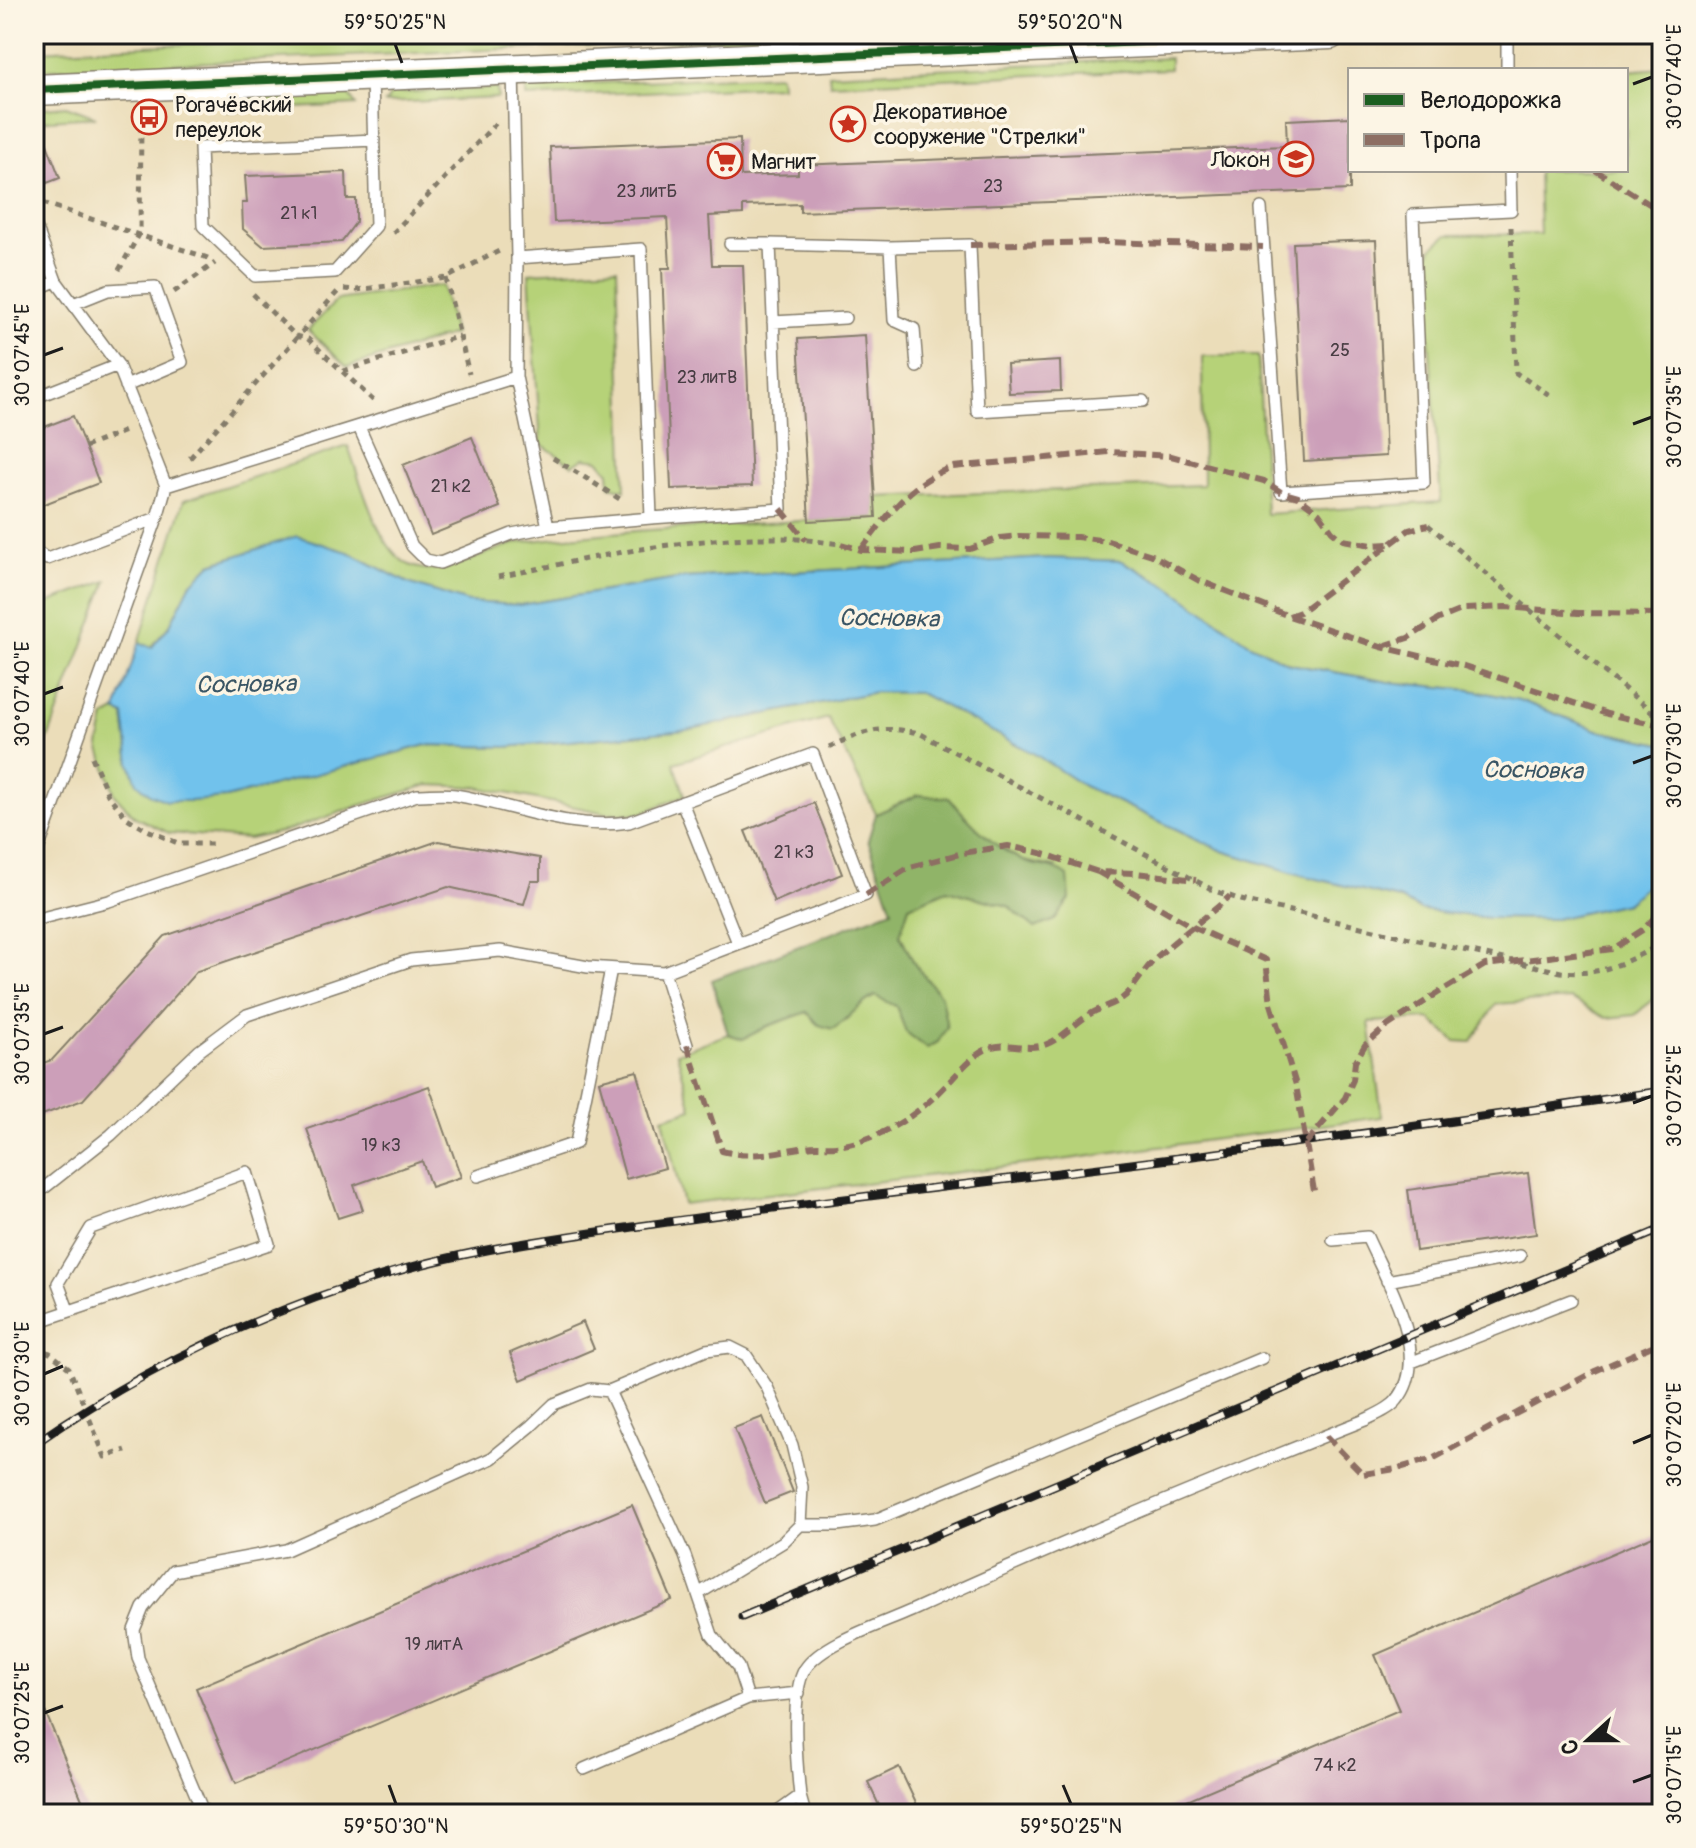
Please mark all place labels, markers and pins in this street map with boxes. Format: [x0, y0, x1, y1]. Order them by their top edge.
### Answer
place label: Рогачёвский переулок [175, 91, 292, 144]
bus stop icon: Рогачёвский переулок [130, 98, 168, 136]
place label: Декоративное сооружение "Стрелки" [873, 98, 1086, 151]
place icon: Декоративное сооружение "Стрелки" [829, 105, 867, 143]
school or university icon: Локон [1277, 140, 1315, 178]
supermarket icon: Магнит [706, 142, 744, 180]
place label: Локон [1210, 146, 1270, 174]
place label: Магнит [751, 148, 816, 176]

